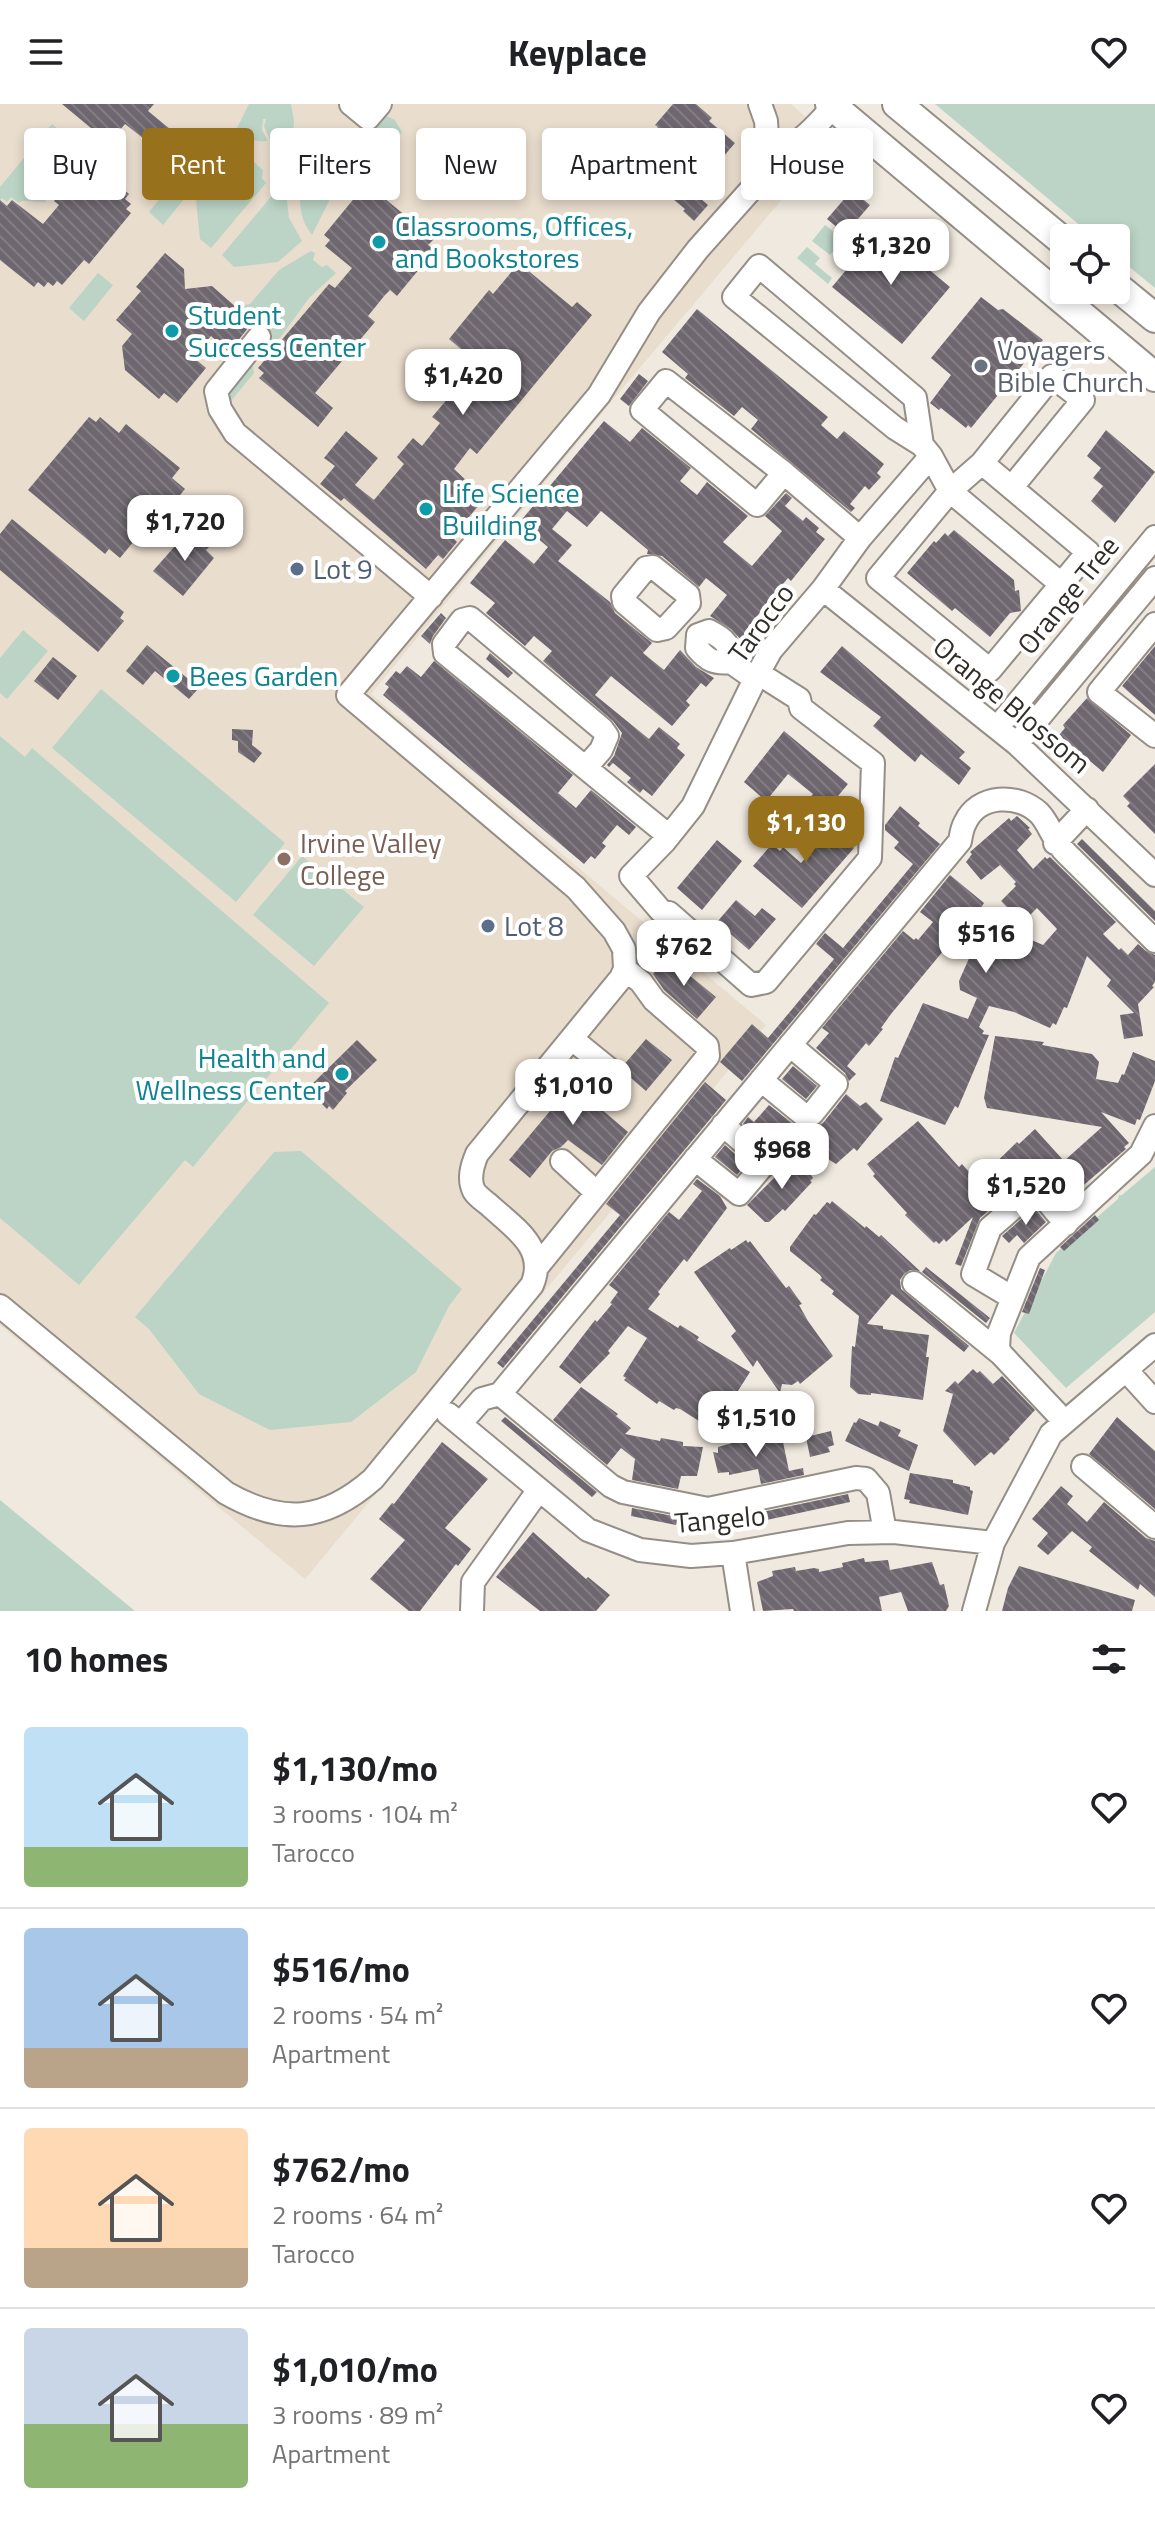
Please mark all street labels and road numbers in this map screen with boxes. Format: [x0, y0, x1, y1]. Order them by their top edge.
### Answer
street label: Orange Tree [1006, 526, 1129, 663]
street label: Tarocco [717, 574, 804, 671]
street label: Orange Blossom [924, 626, 1101, 784]
street label: Tangelo [673, 1493, 767, 1544]

